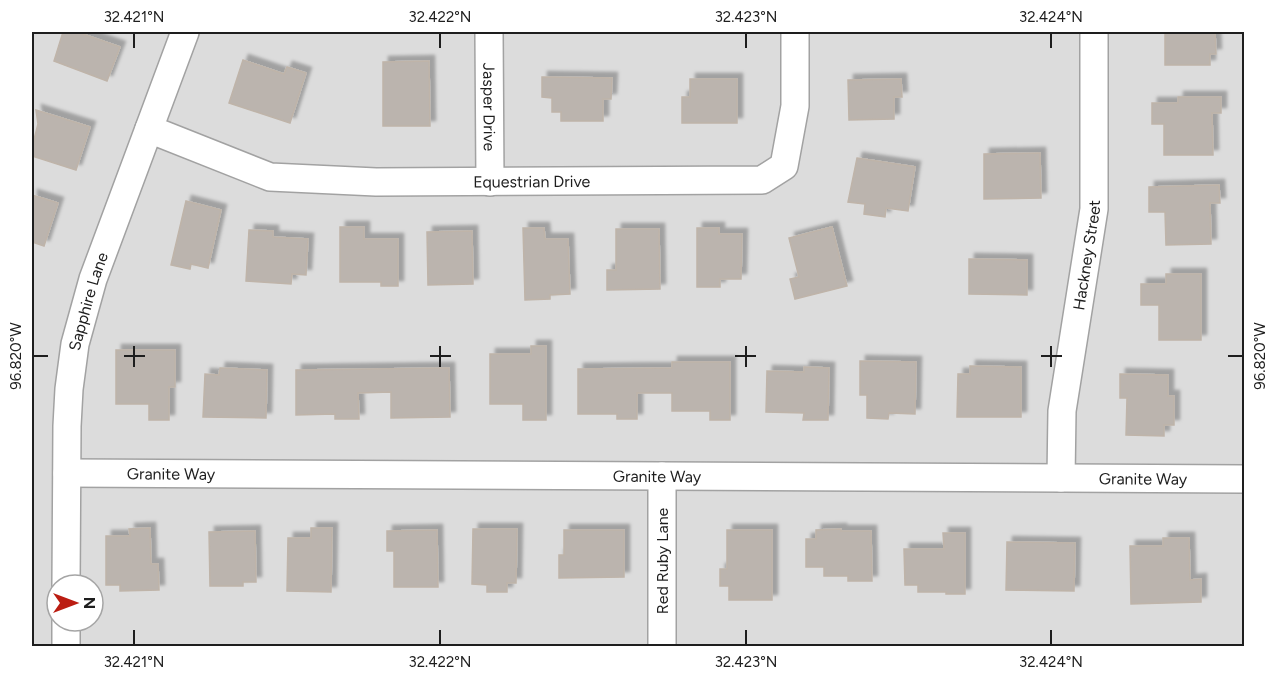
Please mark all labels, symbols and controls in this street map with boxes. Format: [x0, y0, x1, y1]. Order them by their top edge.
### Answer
text: 32.421°N [104, 8, 164, 26]
text: 32.422°N [409, 8, 471, 26]
text: 32.423°N [715, 8, 777, 26]
text: 32.424°N [1019, 8, 1083, 26]
street label: Jasper Drive [479, 63, 499, 152]
street label: Equestrian Drive [473, 172, 591, 191]
street label: Hackney Street [1069, 200, 1104, 312]
street label: Sapphire Lane [65, 249, 112, 352]
text: 96.820°W [7, 322, 25, 390]
text: 96.820°W [1251, 322, 1269, 390]
street label: Granite Way [127, 464, 216, 484]
street label: Granite Way [613, 467, 702, 486]
street label: Granite Way [1099, 469, 1188, 489]
street label: Red Ruby Lane [653, 507, 672, 614]
north arrow [45, 573, 105, 633]
text: N [80, 597, 99, 609]
text: 32.421°N [104, 653, 164, 671]
text: 32.422°N [409, 653, 471, 671]
text: 32.423°N [715, 653, 777, 671]
text: 32.424°N [1019, 653, 1083, 671]

